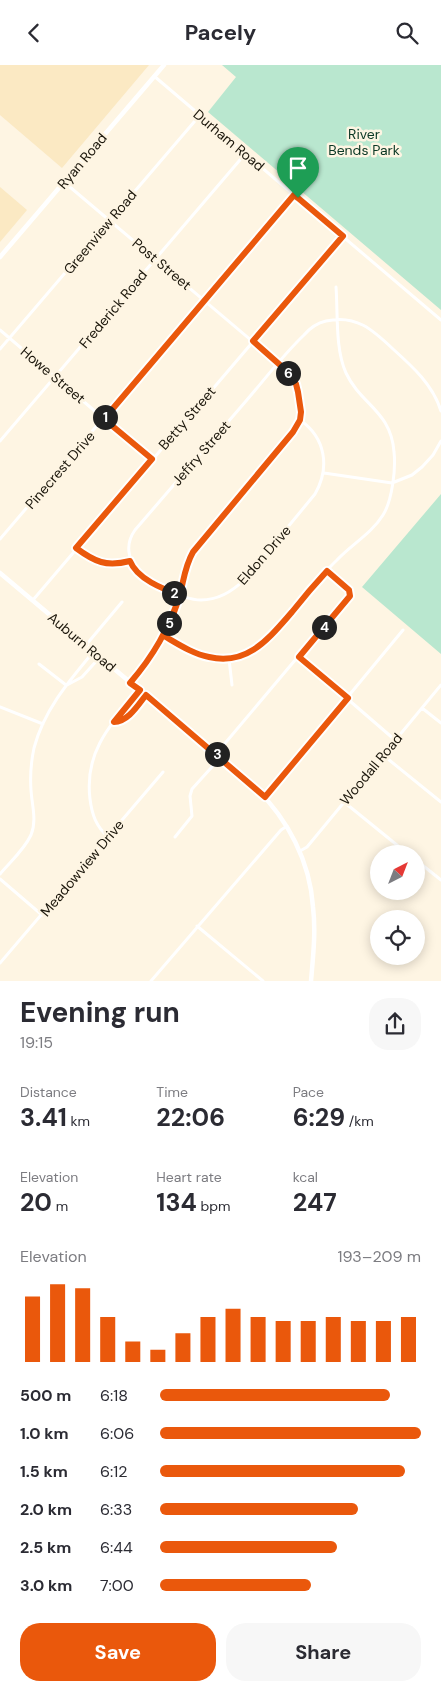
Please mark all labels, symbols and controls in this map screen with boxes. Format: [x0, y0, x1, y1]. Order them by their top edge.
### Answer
text: Pacely [185, 18, 256, 47]
icon: back [20, 19, 48, 47]
icon: search [393, 19, 421, 47]
street label: Durham Road [190, 105, 268, 175]
park label: River Bends Park [328, 125, 400, 159]
street label: Ryan Road [53, 129, 111, 193]
pin [277, 147, 319, 198]
icon: arrive [284, 154, 312, 182]
street label: Greenview Road [59, 186, 141, 278]
street label: Post Street [129, 234, 195, 294]
street label: Frederick Road [75, 266, 151, 352]
street label: Howe Street [17, 343, 89, 407]
pin: 6 [276, 361, 300, 385]
text: 6 [284, 364, 293, 382]
street label: Betty Street [155, 383, 219, 453]
pin: 1 [92, 405, 118, 429]
text: 1 [103, 408, 108, 426]
street label: Jeffry Street [168, 417, 234, 489]
street label: Pinecrest Drive [21, 427, 99, 513]
street label: Eldon Drive [233, 522, 295, 588]
pin: 2 [162, 581, 186, 605]
text: 2 [170, 584, 179, 602]
street label: Auburn Road [44, 608, 120, 676]
pin: 5 [156, 611, 182, 635]
text: 5 [165, 614, 174, 632]
pin: 4 [312, 615, 336, 639]
text: 4 [320, 618, 329, 636]
street label: Woodall Road [336, 729, 406, 809]
pin: 3 [204, 741, 230, 767]
text: 3 [213, 745, 222, 763]
street label: Meadowview Drive [36, 816, 128, 920]
north arrow [370, 845, 425, 900]
map controls [370, 845, 425, 965]
button: locate [370, 910, 425, 965]
text: Evening run [20, 994, 180, 1031]
button: share [369, 998, 421, 1050]
text: 19:15 [20, 1032, 53, 1053]
text: Distance [20, 1083, 77, 1101]
text: Time [156, 1083, 188, 1101]
text: Pace [293, 1083, 324, 1101]
text: 3.41 [20, 1101, 67, 1134]
text: 22:06 [156, 1101, 225, 1134]
text: 6:29 [293, 1101, 345, 1134]
text: km [67, 1112, 90, 1130]
text: /km [345, 1112, 374, 1130]
text: Elevation [20, 1168, 78, 1186]
text: Heart rate [156, 1168, 222, 1186]
text: kcal [293, 1168, 318, 1186]
text: 20 [20, 1186, 52, 1219]
text: 134 [156, 1186, 197, 1219]
text: 247 [293, 1186, 337, 1219]
text: m [52, 1197, 68, 1215]
text: bpm [197, 1197, 231, 1215]
text: Elevation [20, 1246, 87, 1267]
text: 193–209 m [338, 1246, 421, 1267]
text: 500 m [20, 1385, 71, 1406]
text: 6:18 [100, 1385, 128, 1406]
text: 1.0 km [20, 1423, 69, 1444]
text: 6:06 [100, 1423, 134, 1444]
text: 1.5 km [20, 1461, 68, 1482]
text: 6:12 [100, 1461, 128, 1482]
text: 2.0 km [20, 1499, 72, 1520]
text: 6:33 [100, 1499, 132, 1520]
text: 2.5 km [20, 1537, 71, 1558]
text: 6:44 [100, 1537, 133, 1558]
text: 3.0 km [20, 1575, 72, 1596]
text: 7:00 [100, 1575, 134, 1596]
button: Save [20, 1623, 216, 1681]
button: Share [226, 1623, 421, 1681]

